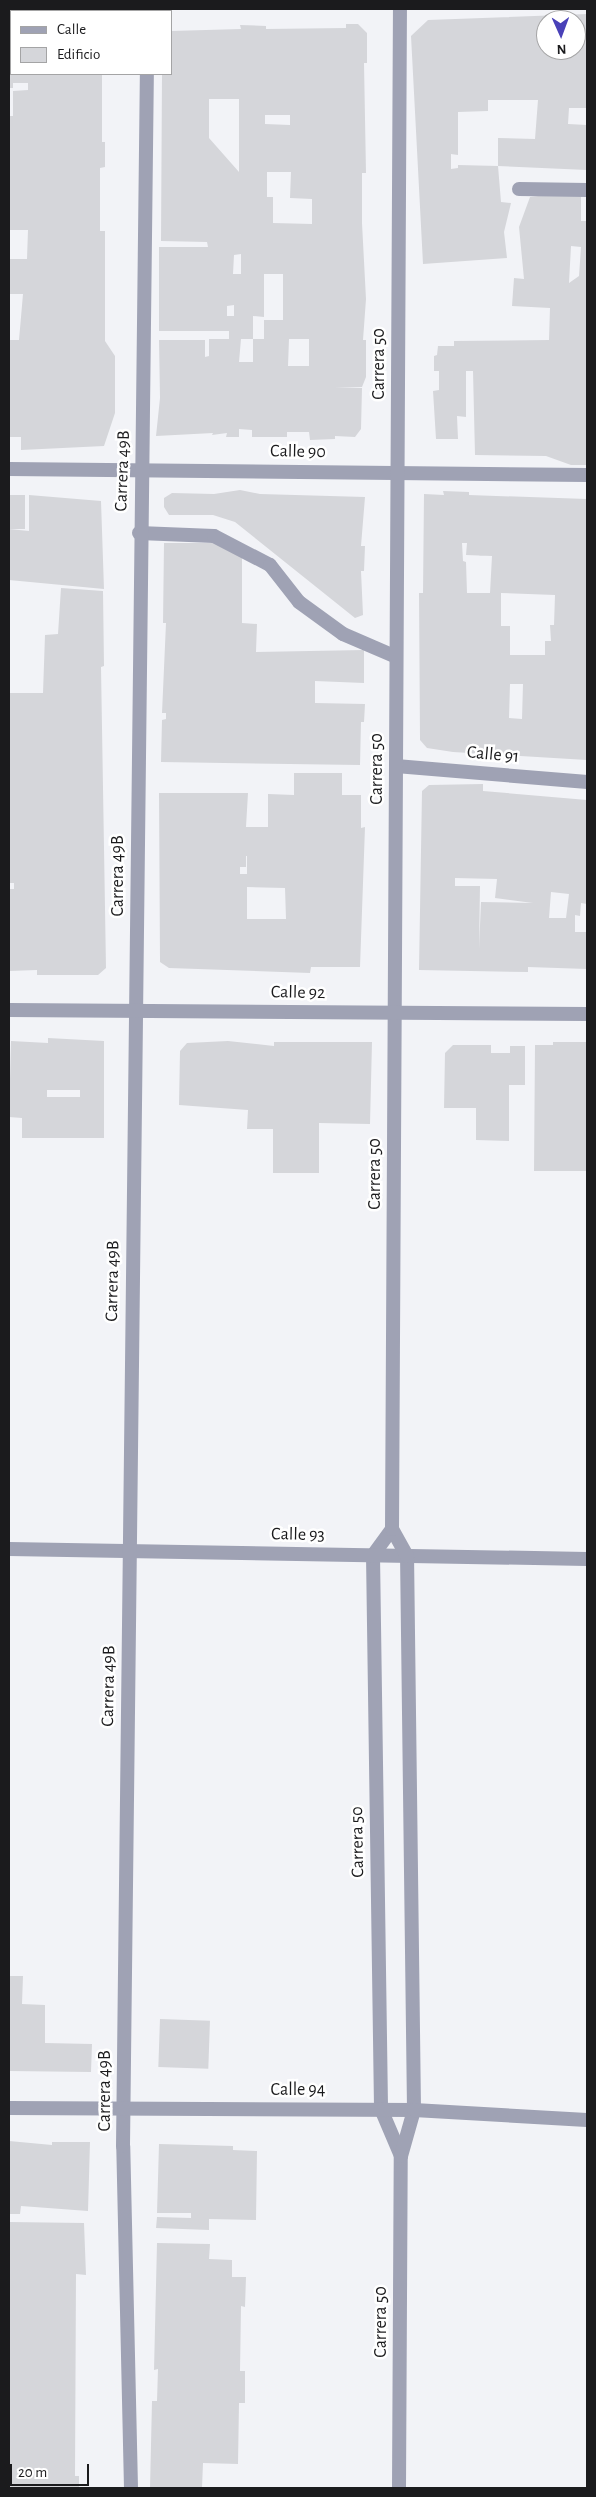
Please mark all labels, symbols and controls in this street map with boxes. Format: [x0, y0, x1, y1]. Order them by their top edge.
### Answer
legend [10, 10, 172, 75]
north arrow [536, 10, 586, 60]
text: Calle [57, 22, 86, 37]
text: N [556, 42, 567, 56]
text: Edificio [57, 47, 100, 62]
street label: Carrera 50 [368, 328, 390, 400]
street label: Carrera 49B [111, 430, 135, 512]
street label: Calle 90 [270, 441, 326, 463]
street label: Carrera 50 [366, 733, 388, 805]
street label: Calle 91 [466, 742, 520, 768]
street label: Carrera 49B [107, 835, 129, 917]
street label: Calle 92 [271, 982, 325, 1004]
street label: Carrera 50 [364, 1138, 386, 1210]
street label: Carrera 49B [101, 1240, 125, 1322]
street label: Calle 93 [271, 1524, 325, 1546]
street label: Carrera 49B [97, 1645, 121, 1727]
street label: Carrera 50 [347, 1806, 369, 1878]
street label: Carrera 49B [94, 2050, 116, 2132]
street label: Calle 94 [271, 2079, 325, 2101]
street label: Carrera 50 [370, 2286, 392, 2358]
scale bar [12, 2454, 91, 2486]
text: 20 m [18, 2465, 47, 2480]

